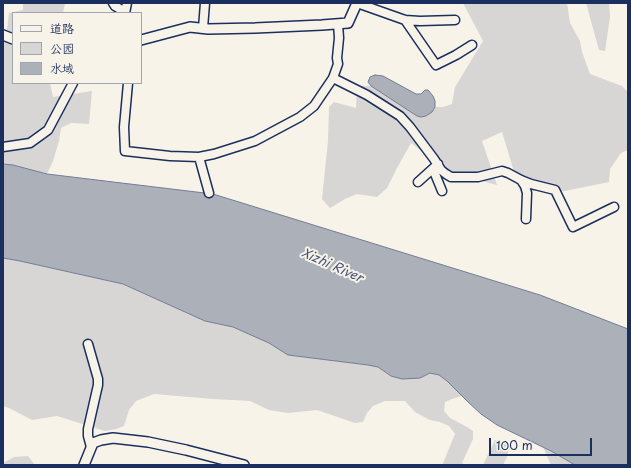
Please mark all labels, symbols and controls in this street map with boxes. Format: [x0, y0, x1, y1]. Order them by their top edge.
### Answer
legend [12, 12, 142, 84]
text: 道路 [50, 19, 74, 37]
text: 公园 [50, 39, 74, 57]
text: 水域 [50, 59, 74, 77]
water label: Xizhi River [299, 246, 365, 286]
scale bar [491, 430, 594, 456]
text: 100 m [496, 436, 533, 454]

